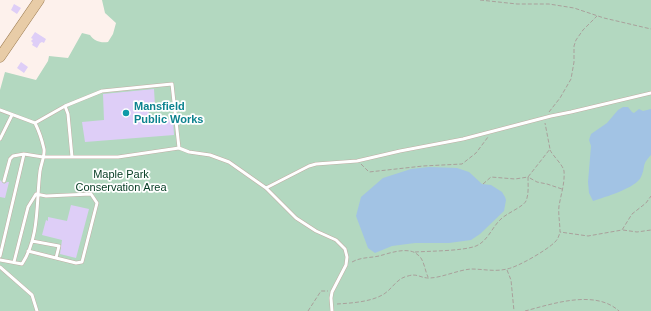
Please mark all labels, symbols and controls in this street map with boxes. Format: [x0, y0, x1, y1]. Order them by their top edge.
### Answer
place label: Mansfield Public Works [134, 100, 203, 126]
marker: Mansfield Public Works [121, 108, 131, 118]
park label: Maple Park Conservation Area [75, 168, 167, 194]

